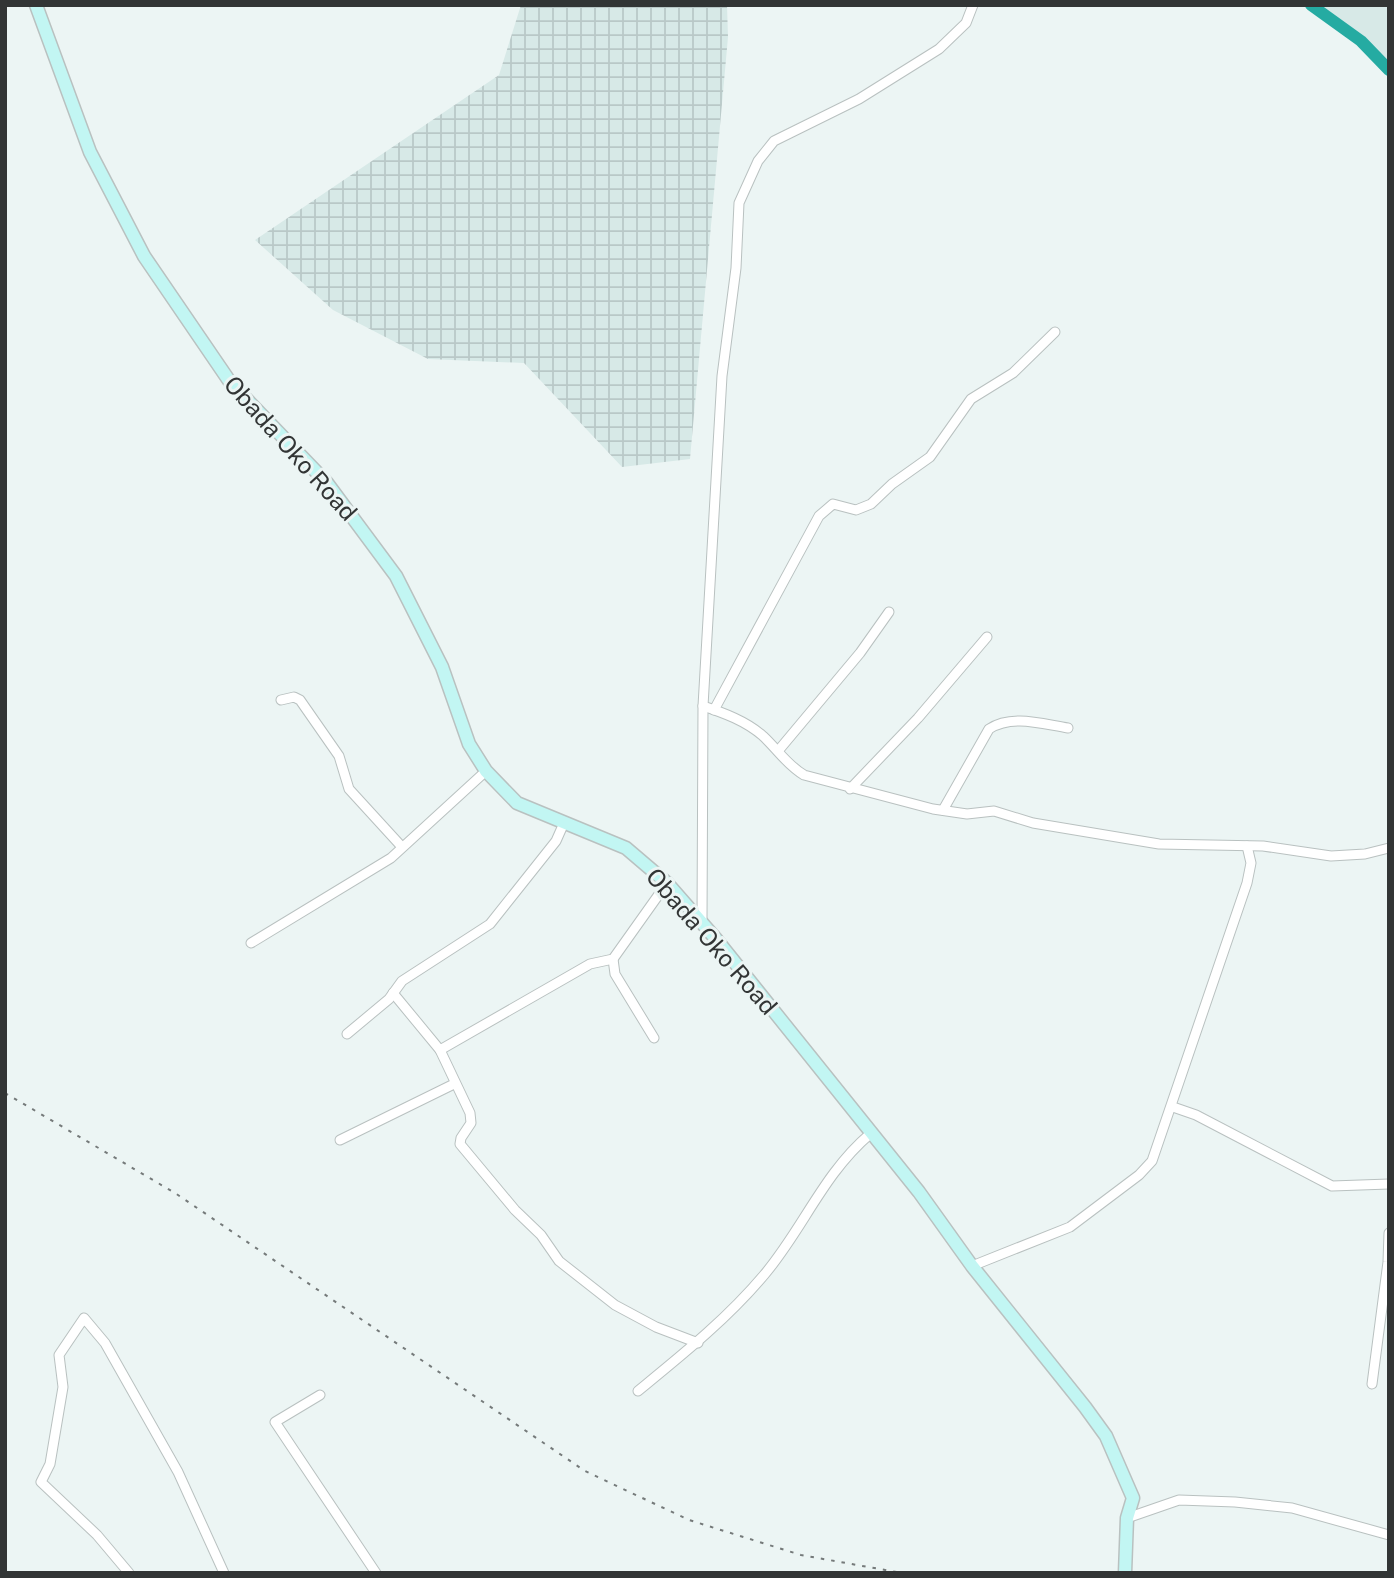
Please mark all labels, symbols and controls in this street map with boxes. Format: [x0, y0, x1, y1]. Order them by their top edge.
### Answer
street label: Obada Oko Road [219, 370, 363, 526]
street label: Obada Oko Road [641, 862, 783, 1020]

